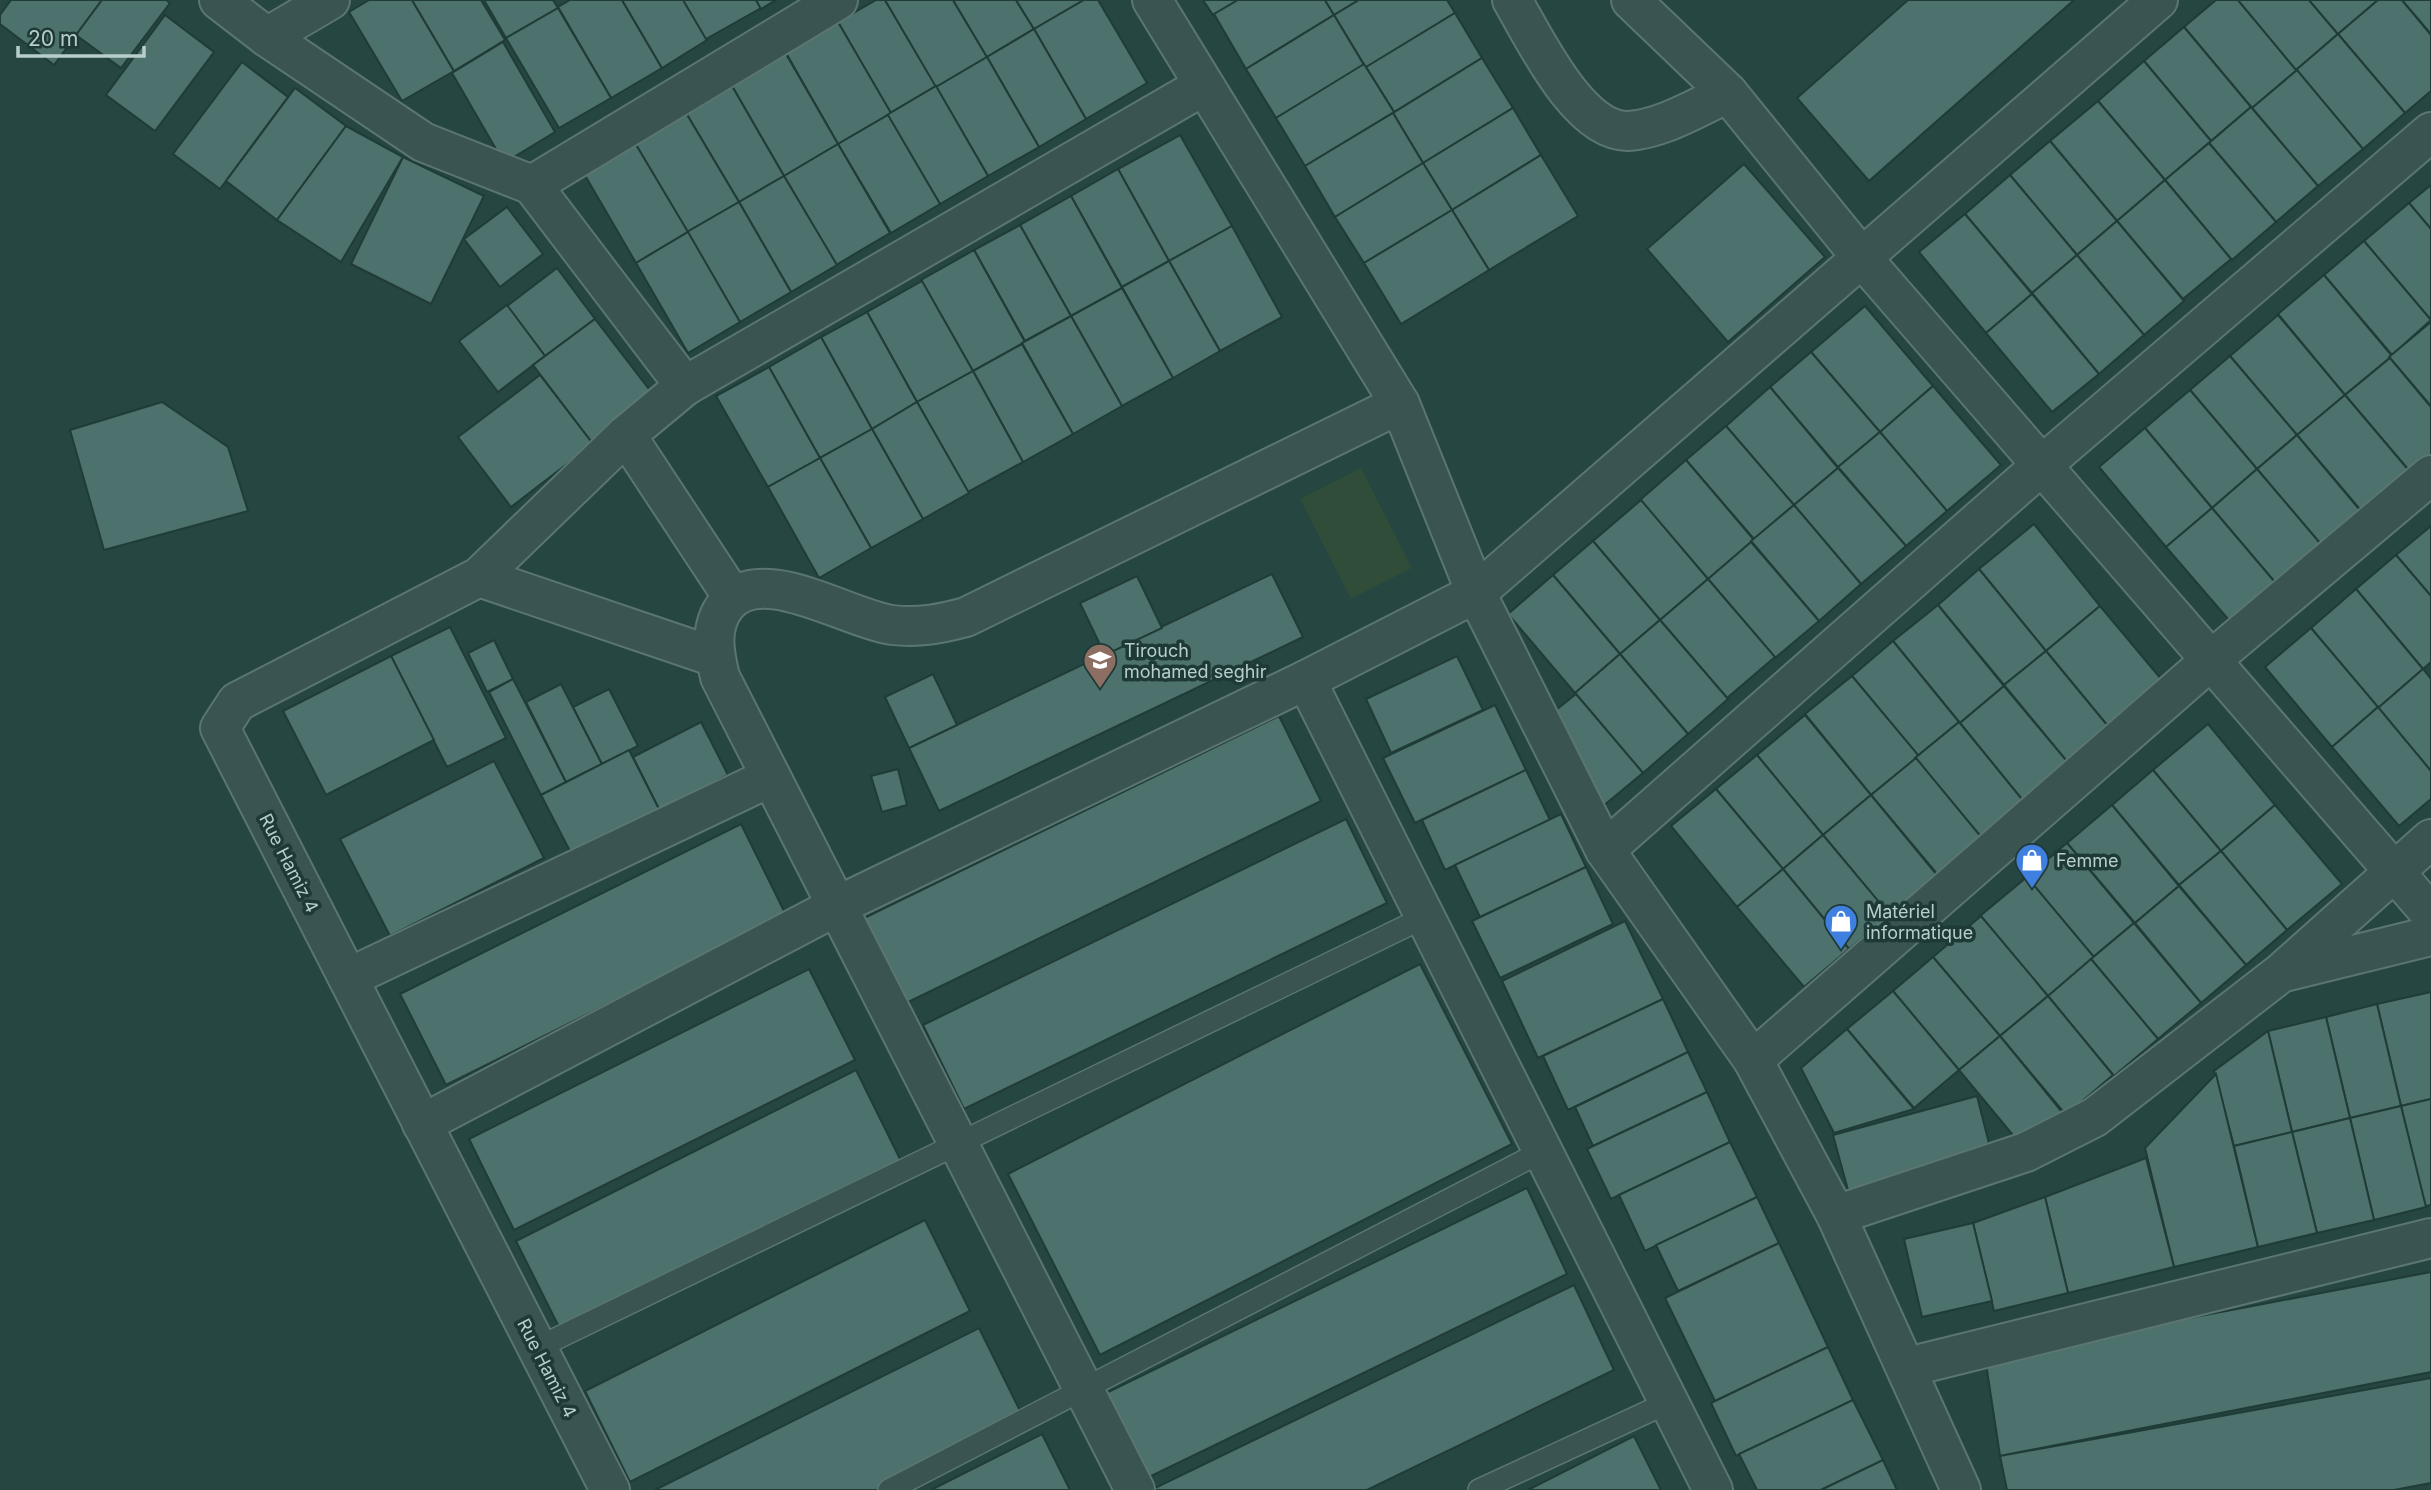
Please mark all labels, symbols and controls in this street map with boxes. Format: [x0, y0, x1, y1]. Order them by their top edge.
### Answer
scale bar [18, 14, 144, 58]
text: 20 m [28, 26, 78, 51]
place label: Tirouch mohamed seghir [1124, 640, 1267, 682]
school or university icon: Tirouch mohamed seghir [1081, 641, 1119, 690]
street label: Rue Hamiz 4 [255, 810, 323, 916]
shop icon: Femme [2013, 841, 2051, 890]
place label: Femme [2056, 850, 2118, 871]
place label: Matériel informatique [1866, 901, 1973, 943]
shop icon: Matériel informatique [1822, 902, 1860, 951]
street label: Rue Hamiz 4 [513, 1315, 581, 1421]

